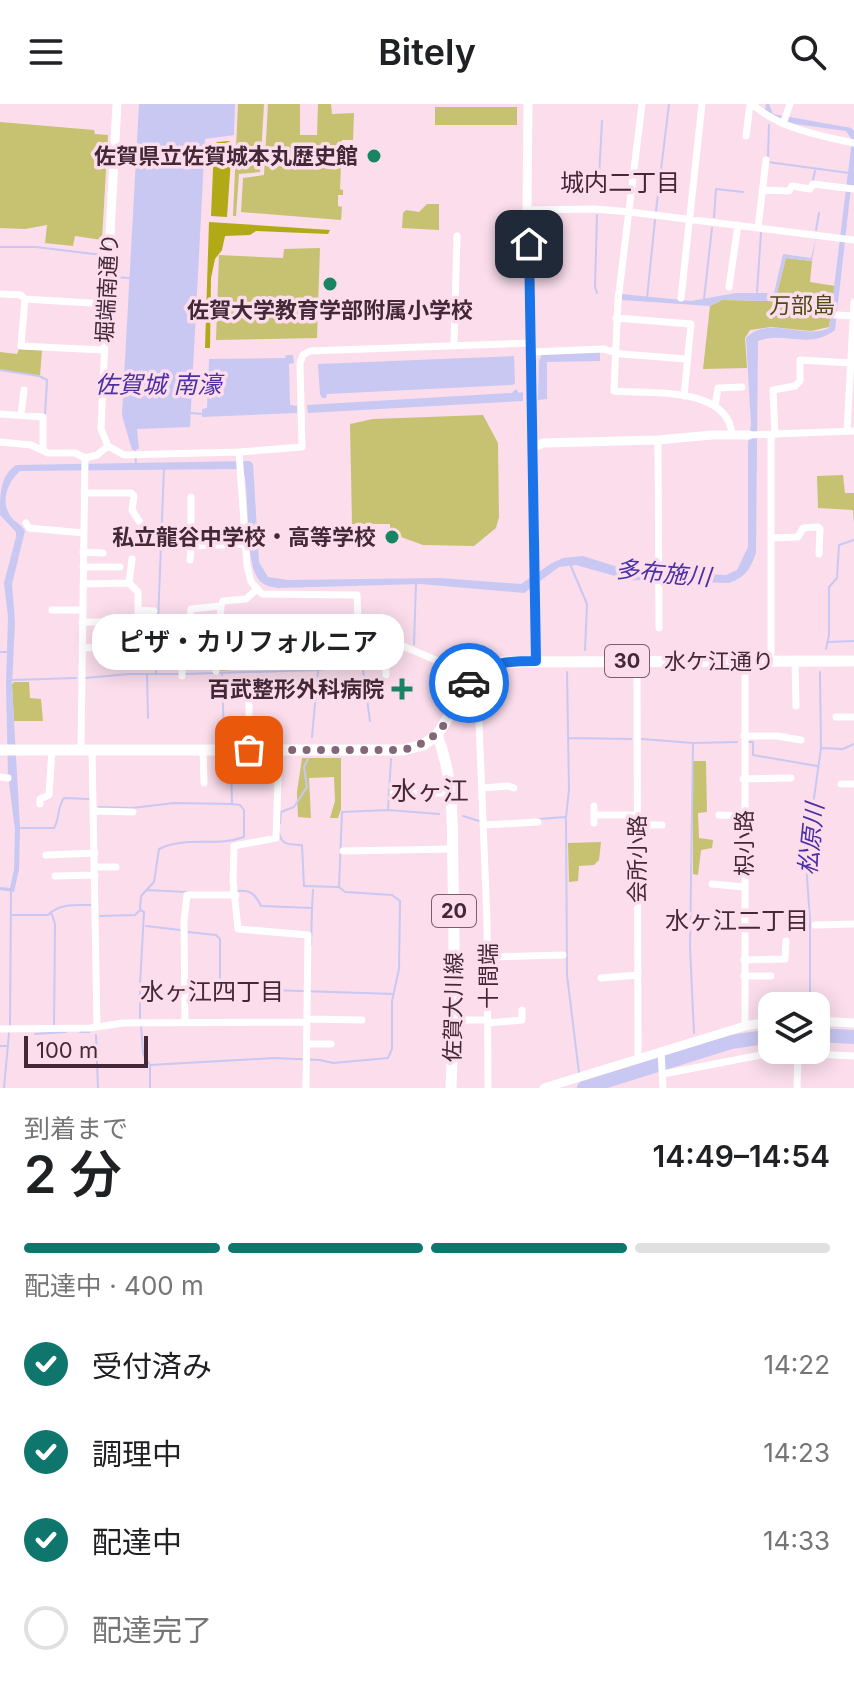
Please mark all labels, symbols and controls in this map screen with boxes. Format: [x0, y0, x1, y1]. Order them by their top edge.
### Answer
icon: menu [24, 30, 68, 74]
text: Bitely [378, 30, 476, 74]
icon: search [786, 30, 830, 74]
place label: 佐賀県立佐賀城本丸歴史館 [94, 143, 358, 169]
marker: 佐賀県立佐賀城本丸歴史館 [365, 147, 383, 165]
district label: 城内二丁目 [560, 168, 680, 197]
pin [495, 210, 563, 278]
icon: home [507, 222, 551, 266]
street label: 堀端南通り [91, 232, 123, 344]
marker: 佐賀大学教育学部附属小学校 [321, 275, 339, 293]
park label: 万部島 [769, 292, 835, 318]
place label: 佐賀大学教育学部附属小学校 [187, 297, 473, 323]
water label: 佐賀城 南濠 [95, 370, 225, 399]
place label: 私立龍谷中学校・高等学校 [112, 524, 376, 550]
marker: 私立龍谷中学校・高等学校 [383, 528, 401, 546]
water label: 多布施川 [614, 554, 715, 592]
callout: ピザ・カリフォルニア [93, 614, 405, 670]
text: ピザ・カリフォルニア [118, 626, 378, 657]
courier [429, 643, 509, 723]
road number: 30 [605, 645, 649, 677]
street label: 水ケ江通り [664, 648, 774, 674]
icon: car [447, 661, 491, 705]
place label: 百武整形外科病院 [208, 676, 384, 702]
marker: 百武整形外科病院 [391, 678, 413, 700]
pin [215, 716, 283, 784]
icon: bag [227, 728, 271, 772]
district label: 水ヶ江 [391, 775, 469, 806]
water label: 松原川 [793, 799, 829, 876]
street label: 枳小路 [731, 810, 757, 876]
street label: 会所小路 [624, 815, 650, 903]
road number: 20 [432, 895, 476, 927]
district label: 水ヶ江二丁目 [665, 906, 809, 935]
street label: 十間端 [475, 943, 501, 1009]
street label: 佐賀大川線 [439, 952, 467, 1062]
district label: 水ヶ江四丁目 [140, 977, 284, 1006]
map controls [758, 992, 830, 1064]
button: layers [758, 992, 830, 1064]
scale bar [24, 1032, 148, 1068]
text: 100 m [36, 1037, 98, 1063]
text: 到着まで [24, 1113, 128, 1144]
text: 14:49–14:54 [653, 1138, 830, 1174]
text: 2 分 [24, 1143, 122, 1206]
text: 配達中 · 400 m [24, 1270, 204, 1301]
icon: check [24, 1342, 68, 1386]
text: 受付済み [92, 1348, 212, 1384]
text: 14:22 [763, 1349, 830, 1380]
icon: check [24, 1430, 68, 1474]
text: 調理中 [92, 1436, 182, 1472]
text: 14:23 [763, 1437, 830, 1468]
icon: check [24, 1518, 68, 1562]
text: 配達中 [92, 1524, 182, 1560]
text: 14:33 [763, 1525, 830, 1556]
text: 配達完了 [92, 1612, 212, 1648]

